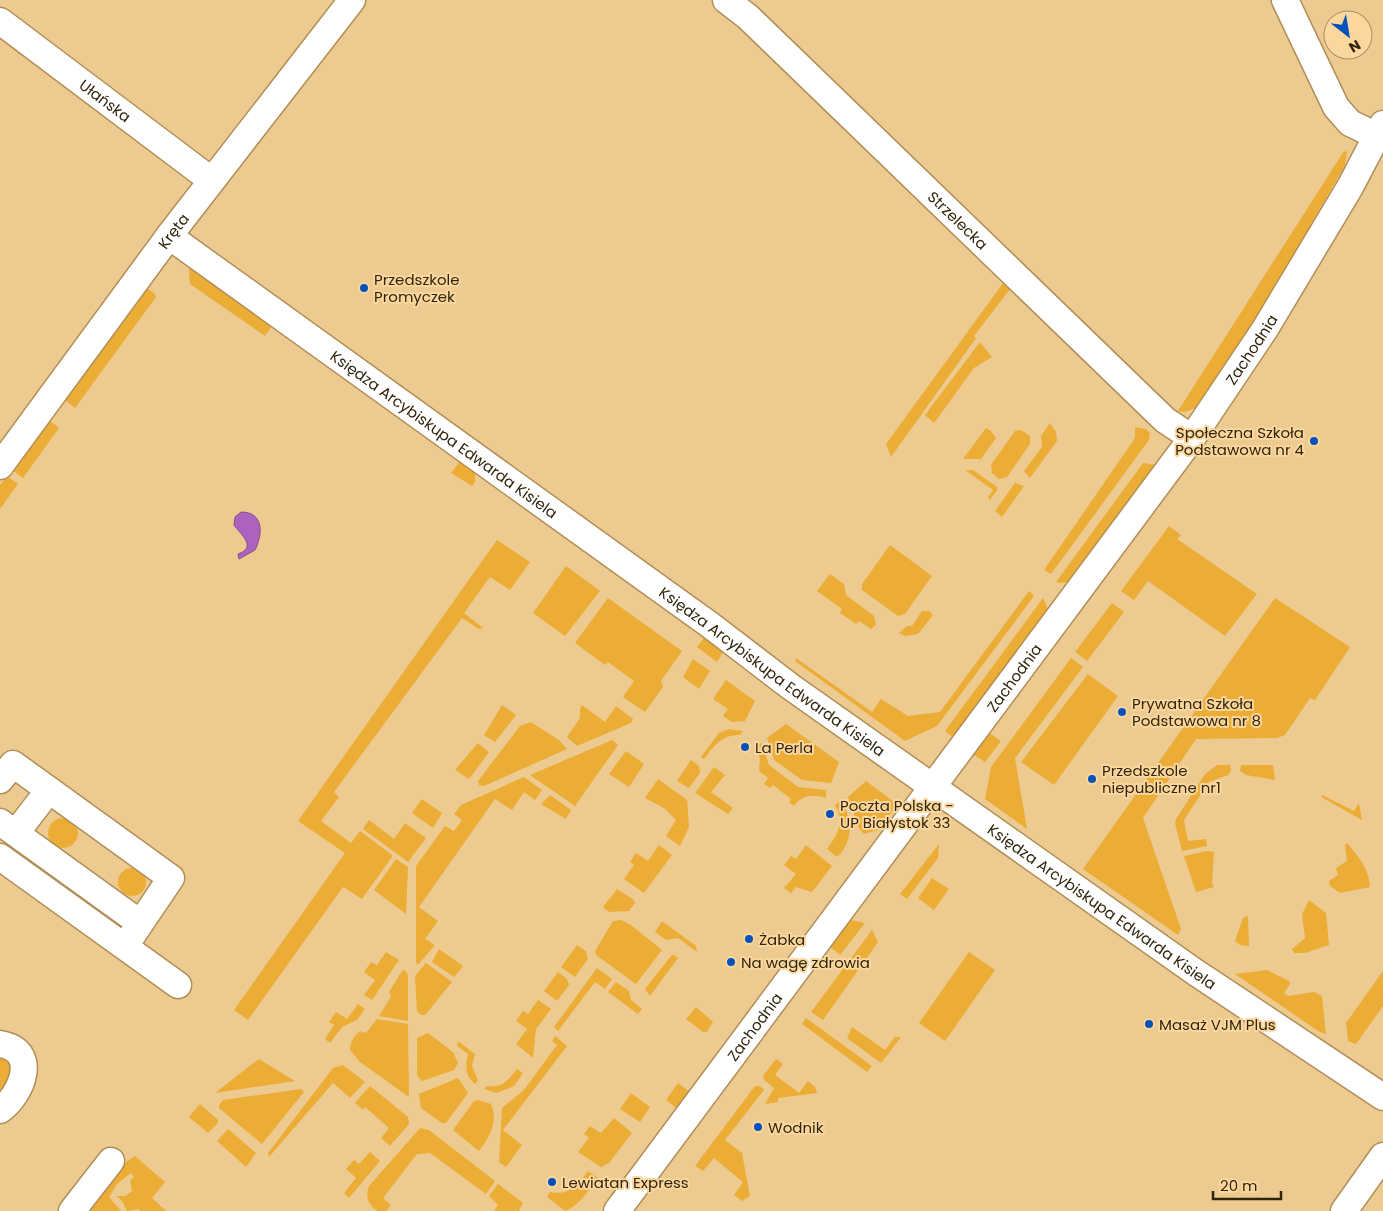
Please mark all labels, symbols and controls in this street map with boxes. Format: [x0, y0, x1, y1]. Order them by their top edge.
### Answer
north arrow [1323, 10, 1373, 60]
text: N [1345, 35, 1364, 57]
street label: Ułańska [75, 74, 135, 127]
street label: Strzelecka [923, 186, 993, 254]
street label: Kręta [153, 209, 193, 253]
place label: Przedszkole Promyczek [374, 269, 460, 307]
marker: Przedszkole Promyczek [358, 282, 370, 294]
street label: Zachodnia [1220, 310, 1282, 389]
street label: Księdza Arcybiskupa Edwarda Kisiela [326, 345, 562, 523]
place label: Społeczna Szkoła Podstawowa nr 4 [1175, 422, 1304, 460]
marker: Społeczna Szkoła Podstawowa nr 4 [1308, 435, 1320, 447]
street label: Księdza Arcybiskupa Edwarda Kisiela [655, 581, 890, 761]
street label: Zachodnia [982, 639, 1046, 716]
place label: Prywatna Szkoła Podstawowa nr 8 [1132, 693, 1261, 731]
marker: Prywatna Szkoła Podstawowa nr 8 [1116, 706, 1128, 718]
place label: La Perla [755, 737, 813, 758]
marker: La Perla [739, 741, 751, 753]
place label: Przedszkole niepubliczne nr1 [1102, 760, 1221, 798]
marker: Przedszkole niepubliczne nr1 [1086, 773, 1098, 785]
place label: Poczta Polska - UP Białystok 33 [840, 795, 954, 833]
marker: Poczta Polska - UP Białystok 33 [824, 808, 836, 820]
street label: Księdza Arcybiskupa Edwarda Kisiela [984, 819, 1221, 994]
place label: Żabka [759, 929, 805, 950]
marker: Żabka [743, 933, 755, 945]
place label: Na wagę zdrowia [741, 952, 870, 973]
marker: Na wagę zdrowia [725, 956, 737, 968]
street label: Zachodnia [722, 988, 787, 1065]
place label: Masaż VJM Plus [1159, 1014, 1276, 1035]
marker: Masaż VJM Plus [1143, 1018, 1155, 1030]
place label: Wodnik [768, 1117, 824, 1138]
marker: Wodnik [752, 1121, 764, 1133]
scale bar [1213, 1168, 1280, 1200]
place label: Lewiatan Express [562, 1172, 689, 1193]
text: 20 m [1220, 1175, 1258, 1196]
marker: Lewiatan Express [546, 1176, 558, 1188]

